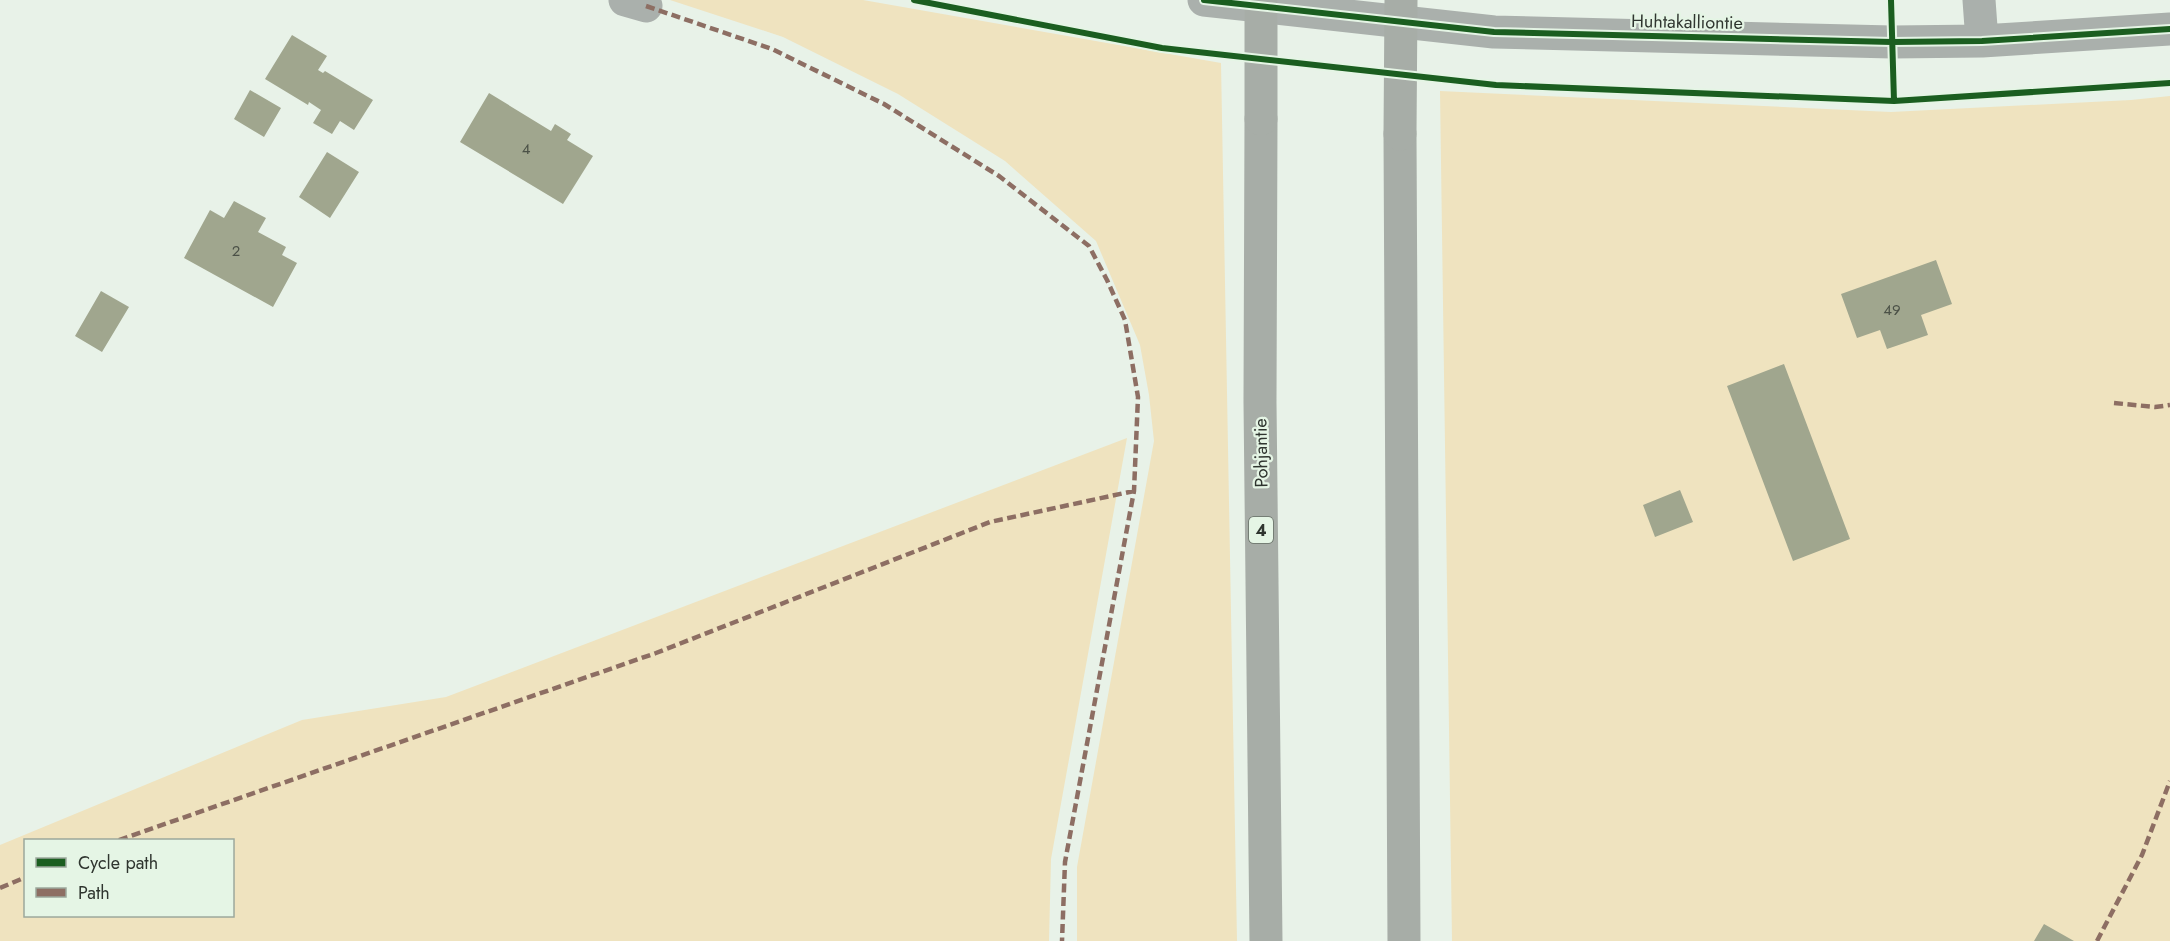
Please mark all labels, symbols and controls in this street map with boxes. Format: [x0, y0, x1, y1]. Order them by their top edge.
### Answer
street label: Huhtakalliontie [1631, 8, 1743, 36]
house number: 4 [522, 138, 531, 160]
house number: 2 [232, 240, 240, 262]
house number: 49 [1883, 299, 1901, 321]
street label: Pohjantie [1247, 418, 1275, 488]
road number: 4 [1249, 517, 1273, 543]
legend [24, 839, 234, 917]
text: Cycle path [78, 850, 158, 876]
text: Path [78, 880, 110, 906]

